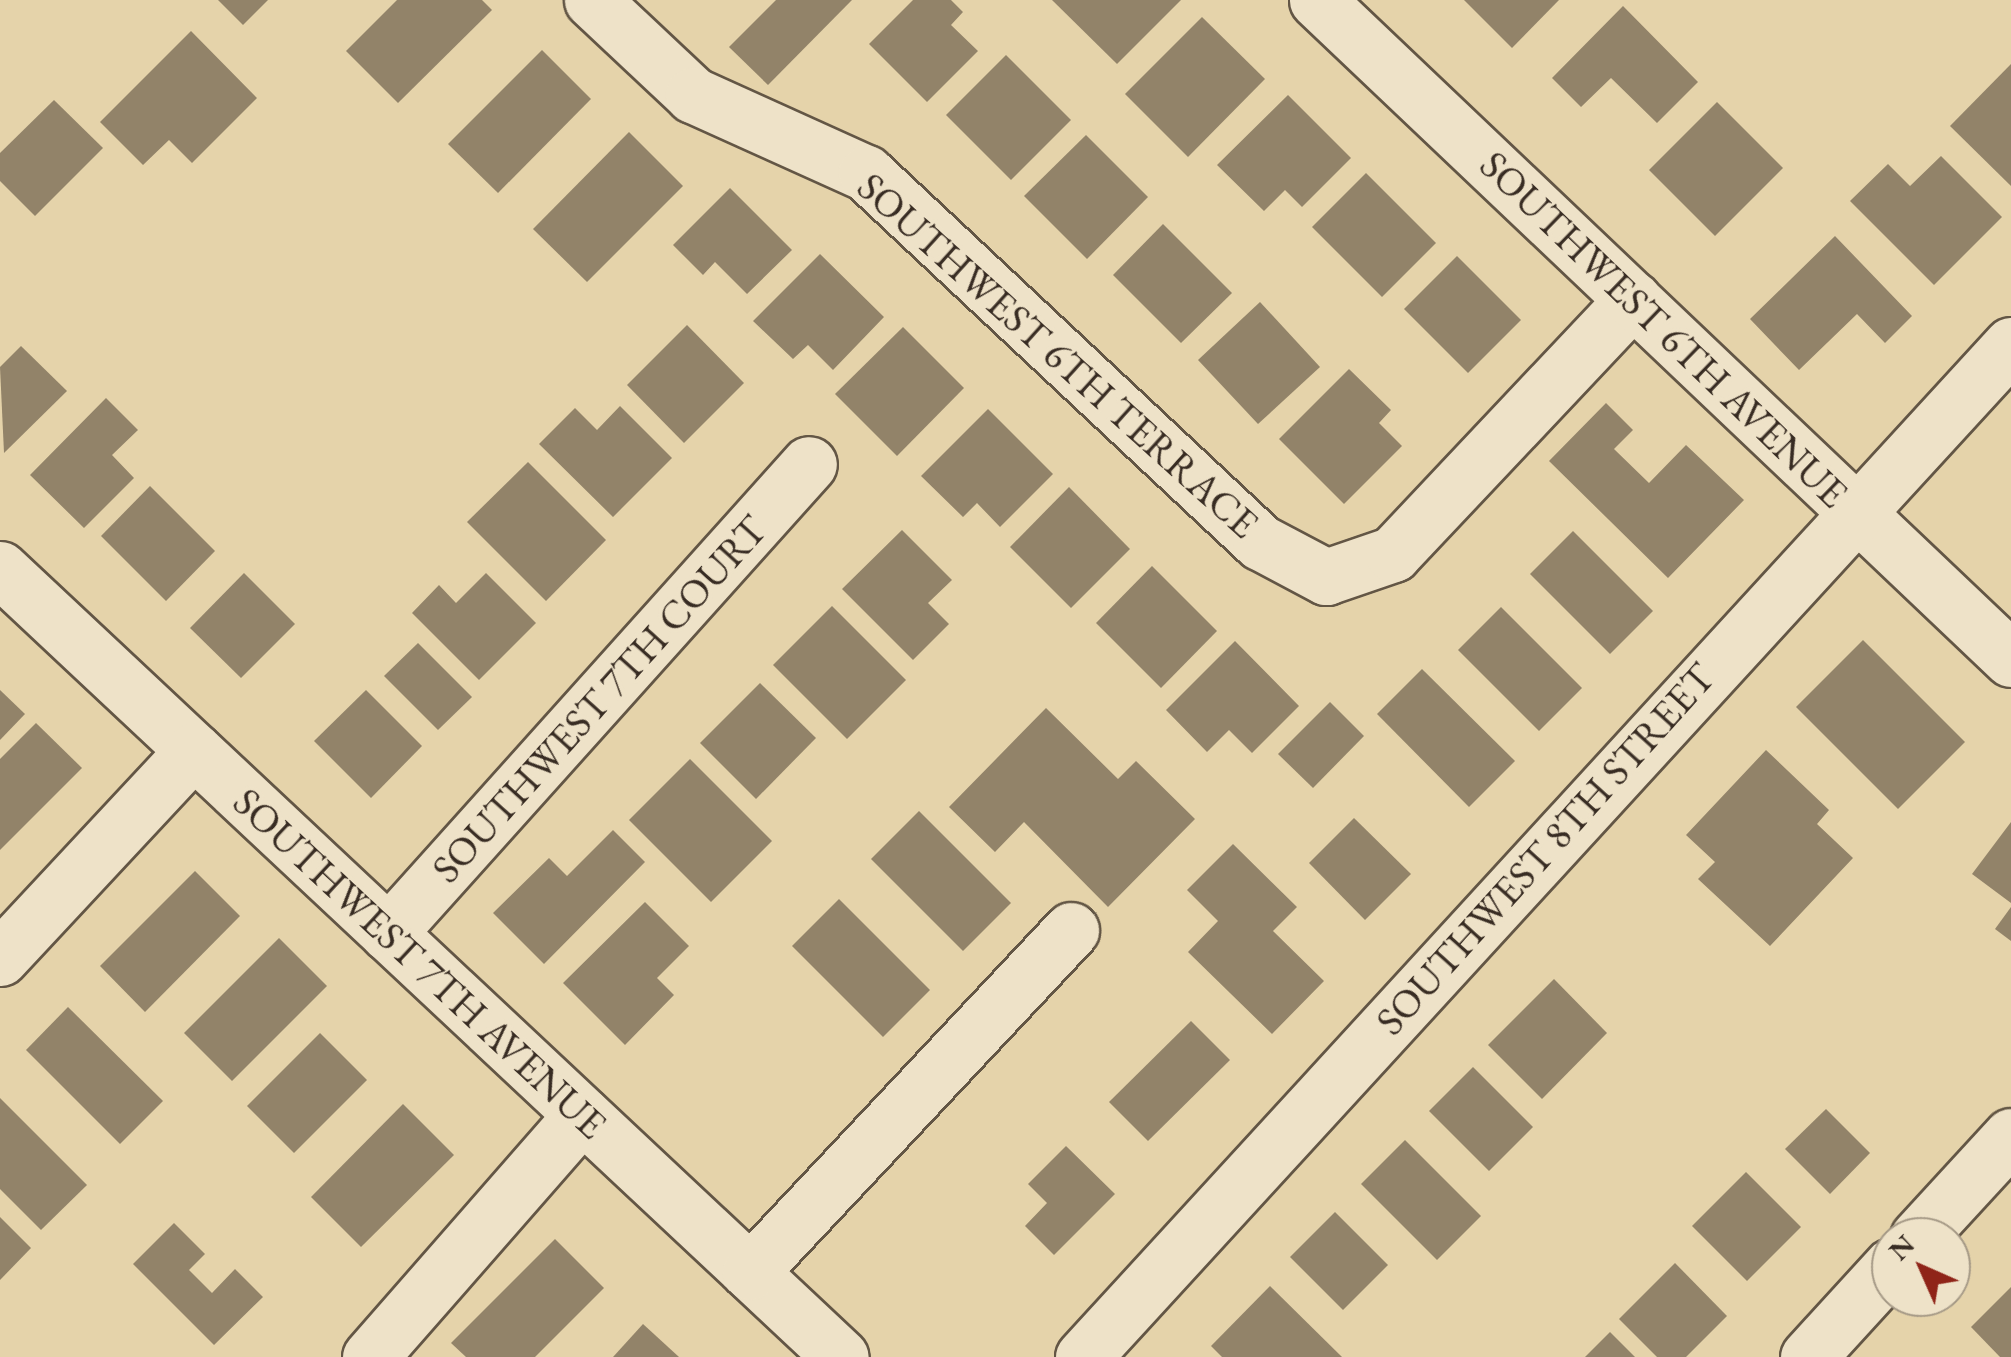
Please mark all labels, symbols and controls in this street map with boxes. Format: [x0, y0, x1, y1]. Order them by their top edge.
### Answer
street label: SOUTHWEST 6TH AVENUE [1470, 141, 1858, 517]
street label: SOUTHWEST 6TH TERRACE [848, 162, 1268, 548]
street label: SOUTHWEST 7TH COURT [422, 506, 776, 892]
street label: SOUTHWEST 8TH STREET [1366, 654, 1724, 1044]
street label: SOUTHWEST 7TH AVENUE [224, 778, 616, 1148]
north arrow [1871, 1217, 1971, 1317]
text: N [1880, 1226, 1922, 1268]

